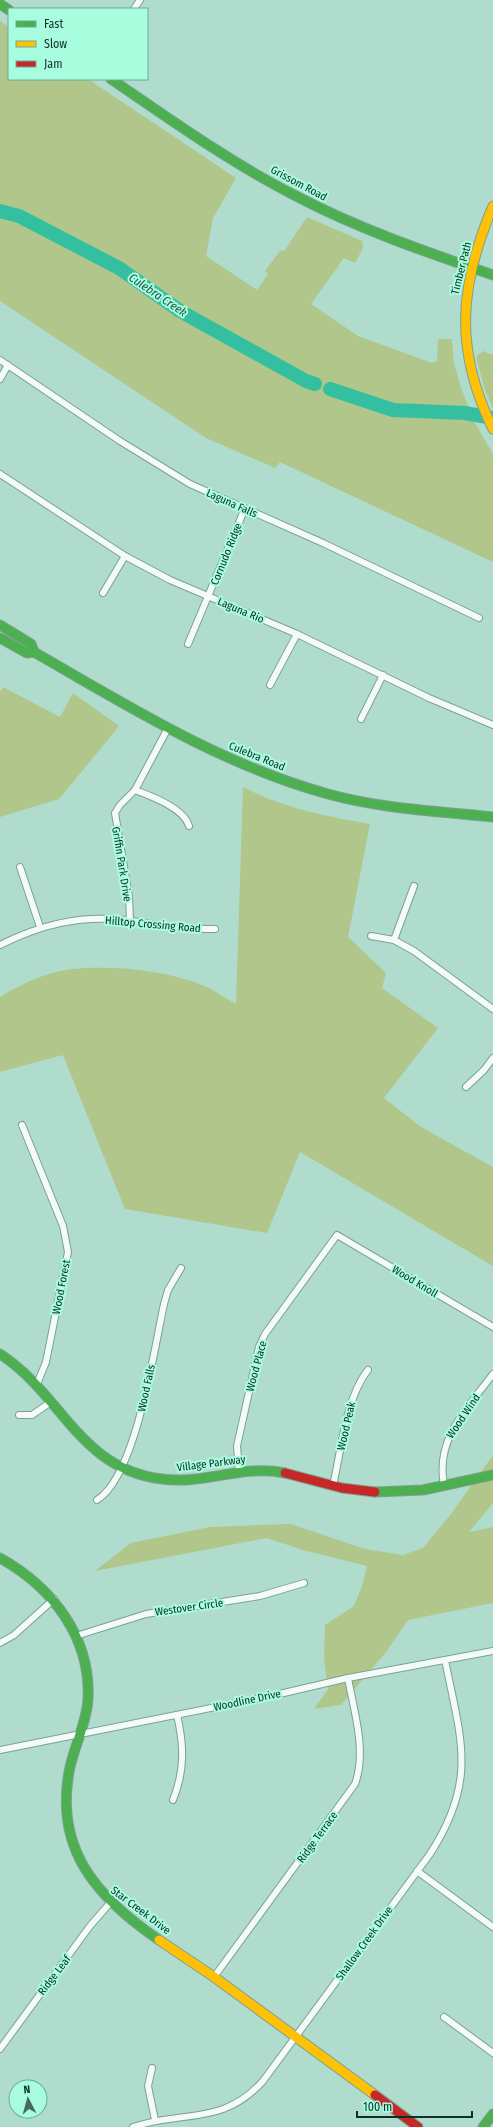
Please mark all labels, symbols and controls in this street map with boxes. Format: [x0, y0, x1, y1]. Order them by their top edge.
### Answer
legend [8, 8, 148, 80]
text: Fast [44, 17, 63, 31]
text: Slow [44, 37, 67, 51]
text: Jam [44, 57, 62, 71]
street label: Grissom Road [268, 163, 329, 204]
street label: Timber Path [449, 240, 474, 296]
water label: Culebra Creek [126, 270, 190, 320]
street label: Laguna Falls [204, 486, 260, 521]
street label: Cornudo Ridge [208, 521, 245, 587]
street label: Laguna Rio [216, 595, 266, 626]
street label: Culebra Road [227, 739, 287, 774]
street label: Griffin Park Drive [109, 826, 134, 903]
street label: Hilltop Crossing Road [105, 914, 201, 935]
street label: Wood Forest [50, 1258, 73, 1316]
street label: Wood Knoll [389, 1263, 440, 1300]
street label: Wood Place [243, 1339, 269, 1393]
street label: Wood Falls [135, 1363, 158, 1413]
street label: Wood Wind [444, 1392, 483, 1441]
street label: Wood Peak [335, 1400, 359, 1452]
street label: Village Parkway [176, 1453, 246, 1474]
street label: Westover Circle [154, 1596, 224, 1619]
street label: Woodline Drive [212, 1687, 282, 1714]
street label: Ridge Terrace [294, 1809, 340, 1865]
street label: Star Creek Drive [108, 1884, 173, 1937]
street label: Shallow Creek Drive [333, 1904, 396, 1983]
street label: Ridge Leaf [35, 1952, 74, 1998]
north arrow [8, 2079, 48, 2119]
text: N [23, 2083, 31, 2096]
scale bar [357, 2093, 472, 2119]
text: 100 m [363, 2100, 392, 2114]

